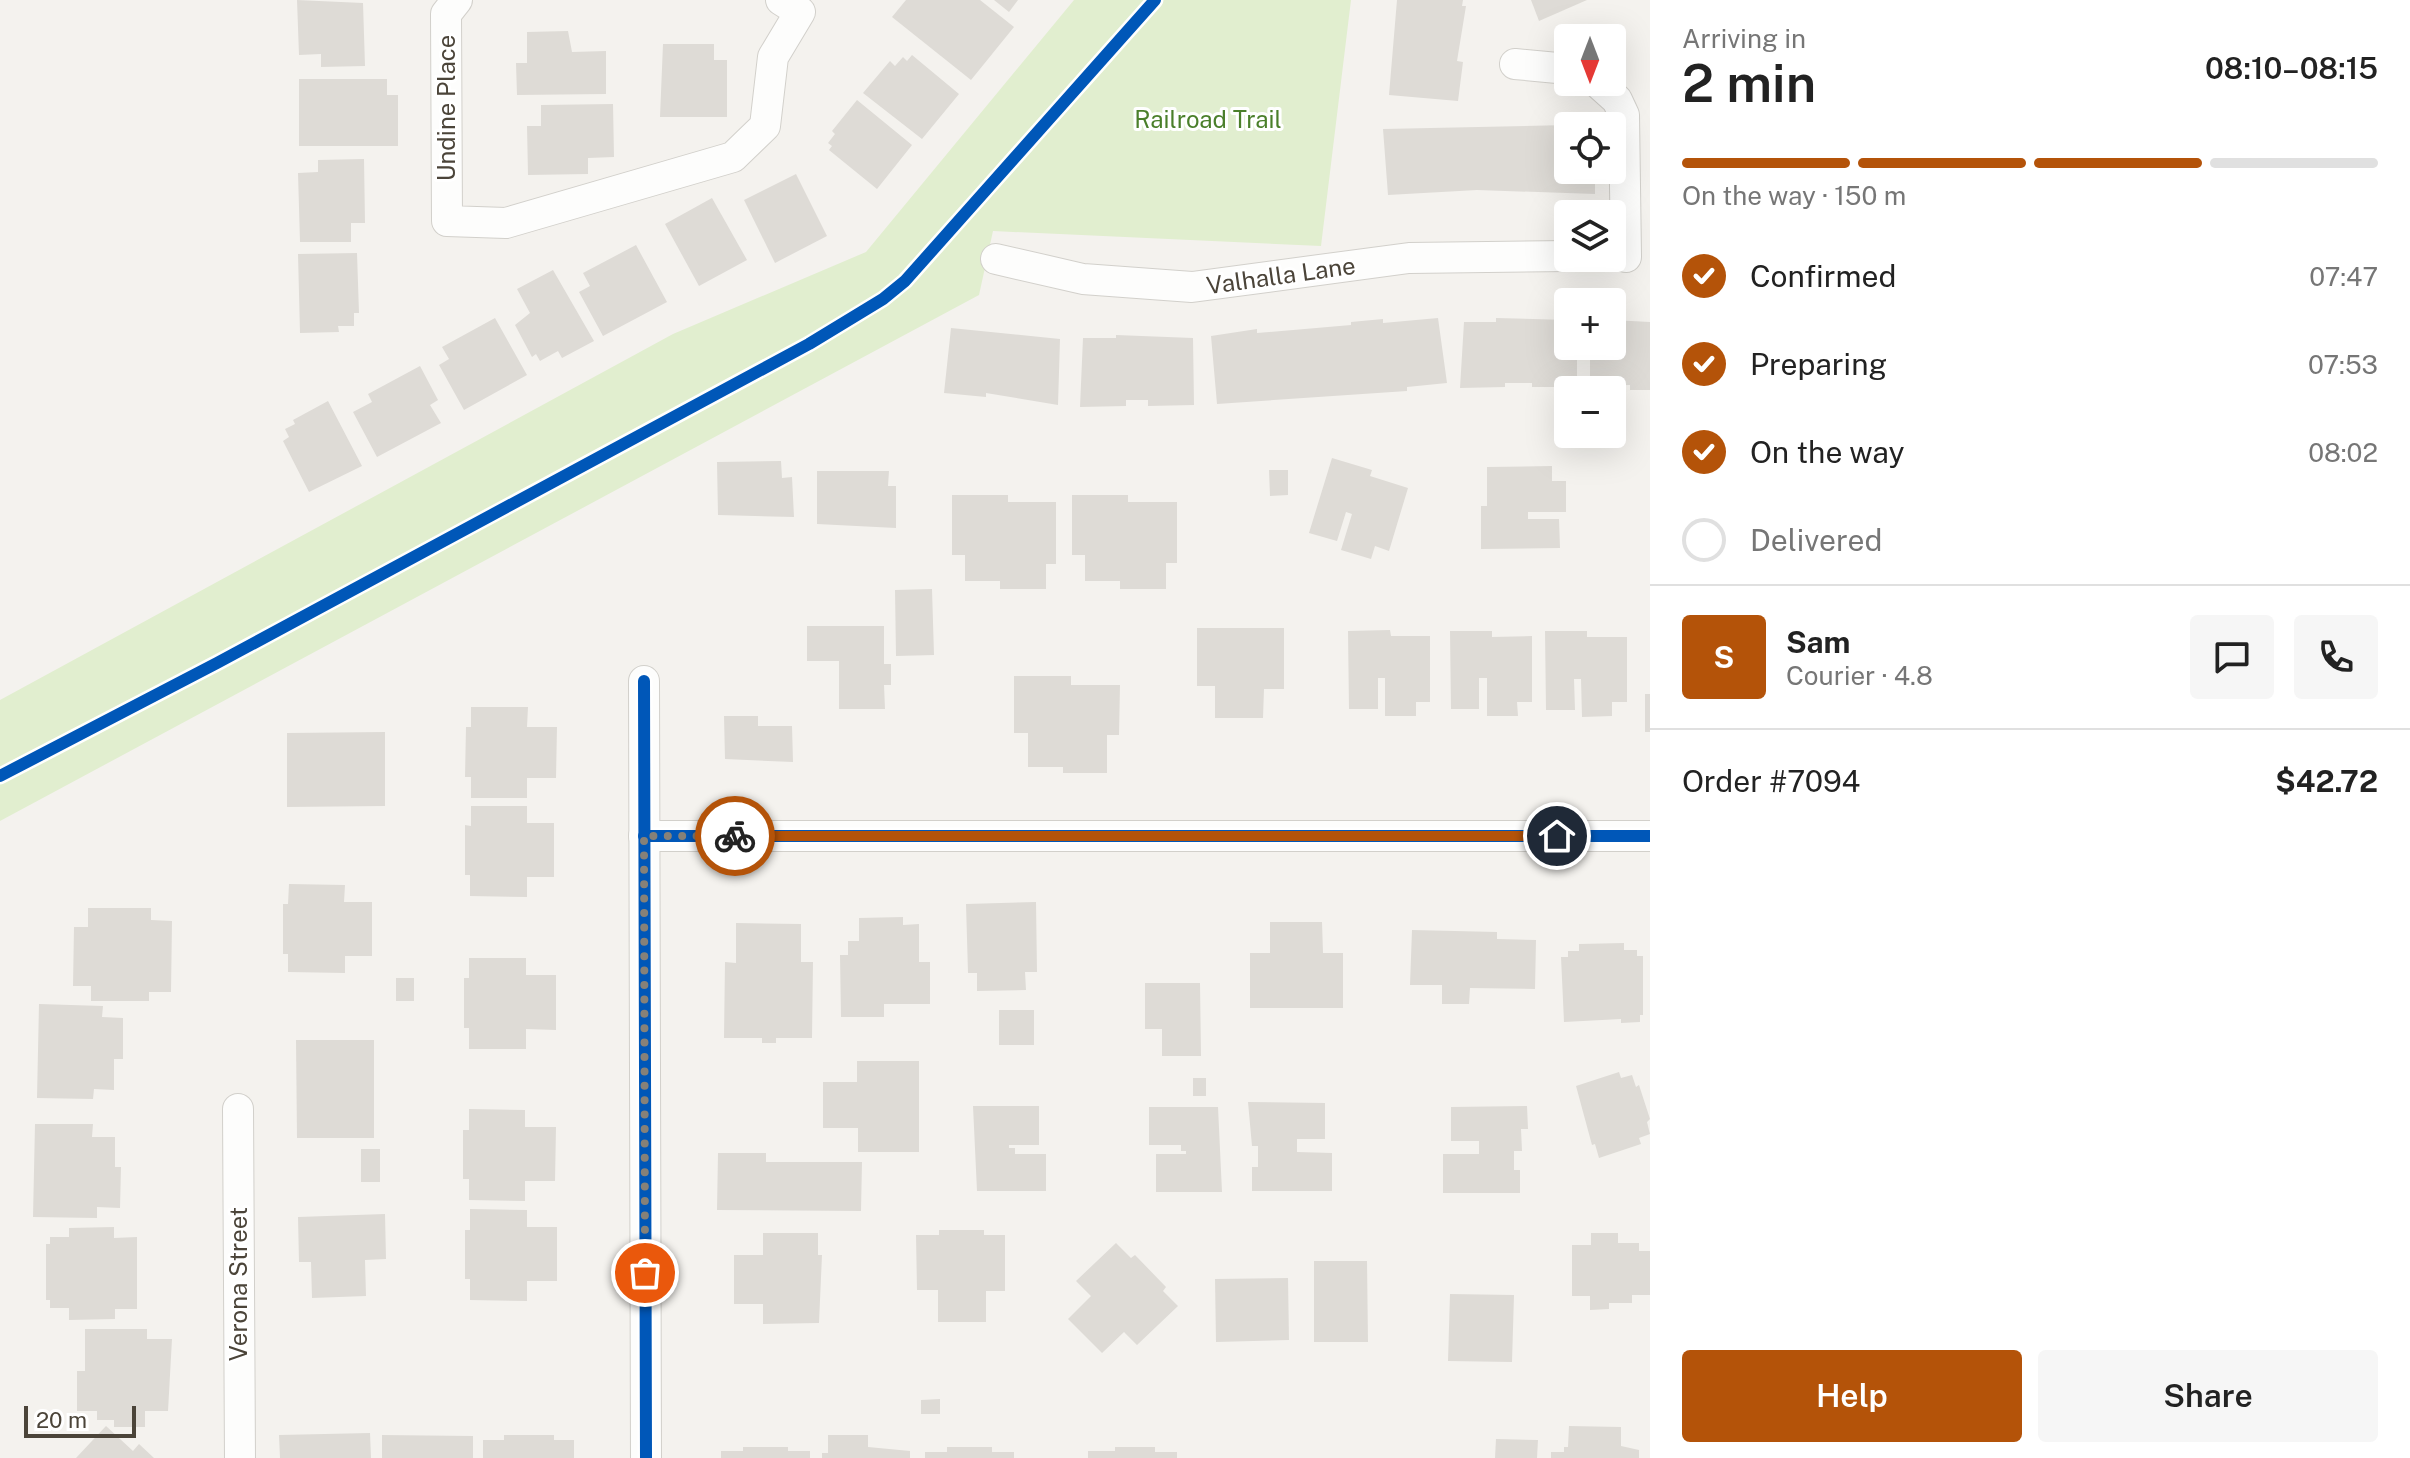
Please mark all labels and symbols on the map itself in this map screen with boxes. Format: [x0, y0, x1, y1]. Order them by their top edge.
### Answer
north arrow [1554, 24, 1626, 96]
street label: Undine Place [432, 35, 460, 181]
park label: Railroad Trail [1134, 105, 1282, 133]
street label: Valhalla Lane [1205, 251, 1357, 299]
courier [695, 796, 775, 876]
pin [1523, 802, 1591, 870]
street label: Verona Street [224, 1207, 252, 1361]
pin [611, 1239, 679, 1307]
scale bar [24, 1402, 136, 1438]

